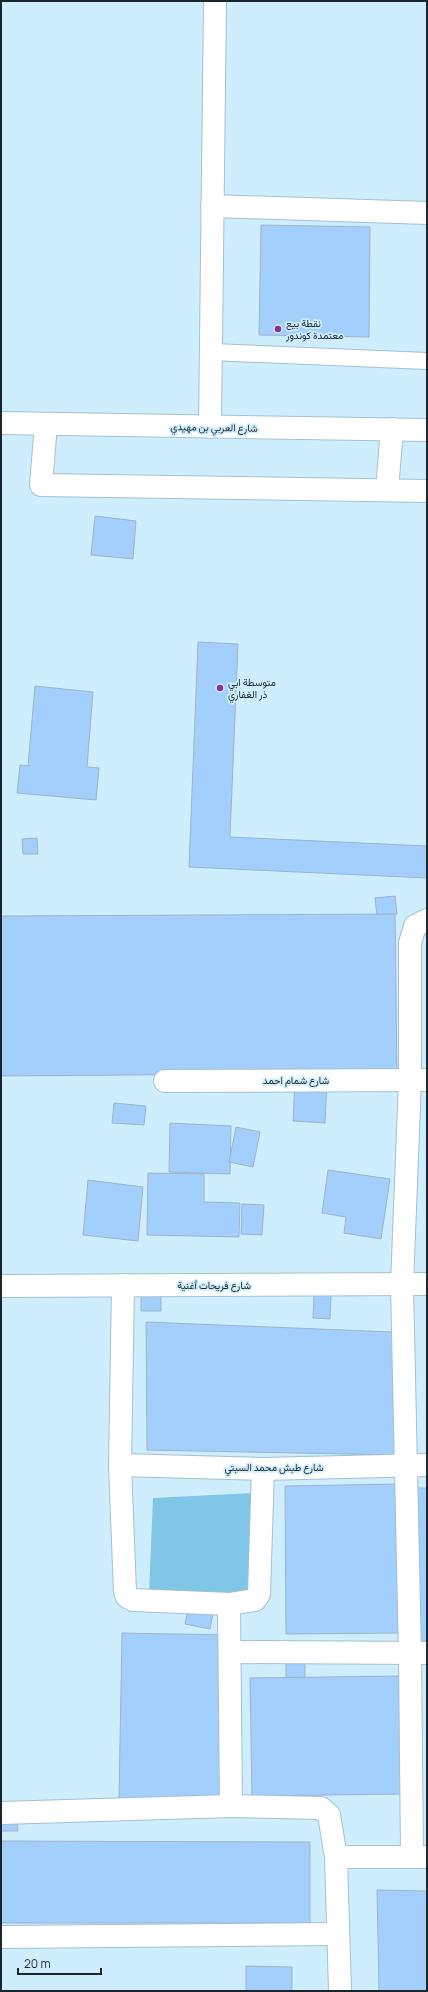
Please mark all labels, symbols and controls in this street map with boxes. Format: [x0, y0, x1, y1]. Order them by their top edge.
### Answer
place label: نقطة بيع معتمدة كوندور [285, 316, 343, 342]
marker: نقطة بيع معتمدة كوندور [273, 324, 283, 334]
street label: شارع العربي بن مهيدي [170, 419, 258, 437]
place label: متوسطة ابي ذر الغفاري [228, 675, 276, 703]
marker: متوسطة ابي ذر الغفاري [215, 683, 225, 693]
street label: شارع شمام احمد [263, 1073, 329, 1087]
street label: شارع فريحات ٱغنية [177, 1278, 251, 1292]
street label: شارع طبش محمد السبتي [225, 1460, 324, 1476]
scale bar [18, 1950, 101, 1976]
text: 20 m [24, 1955, 51, 1972]

